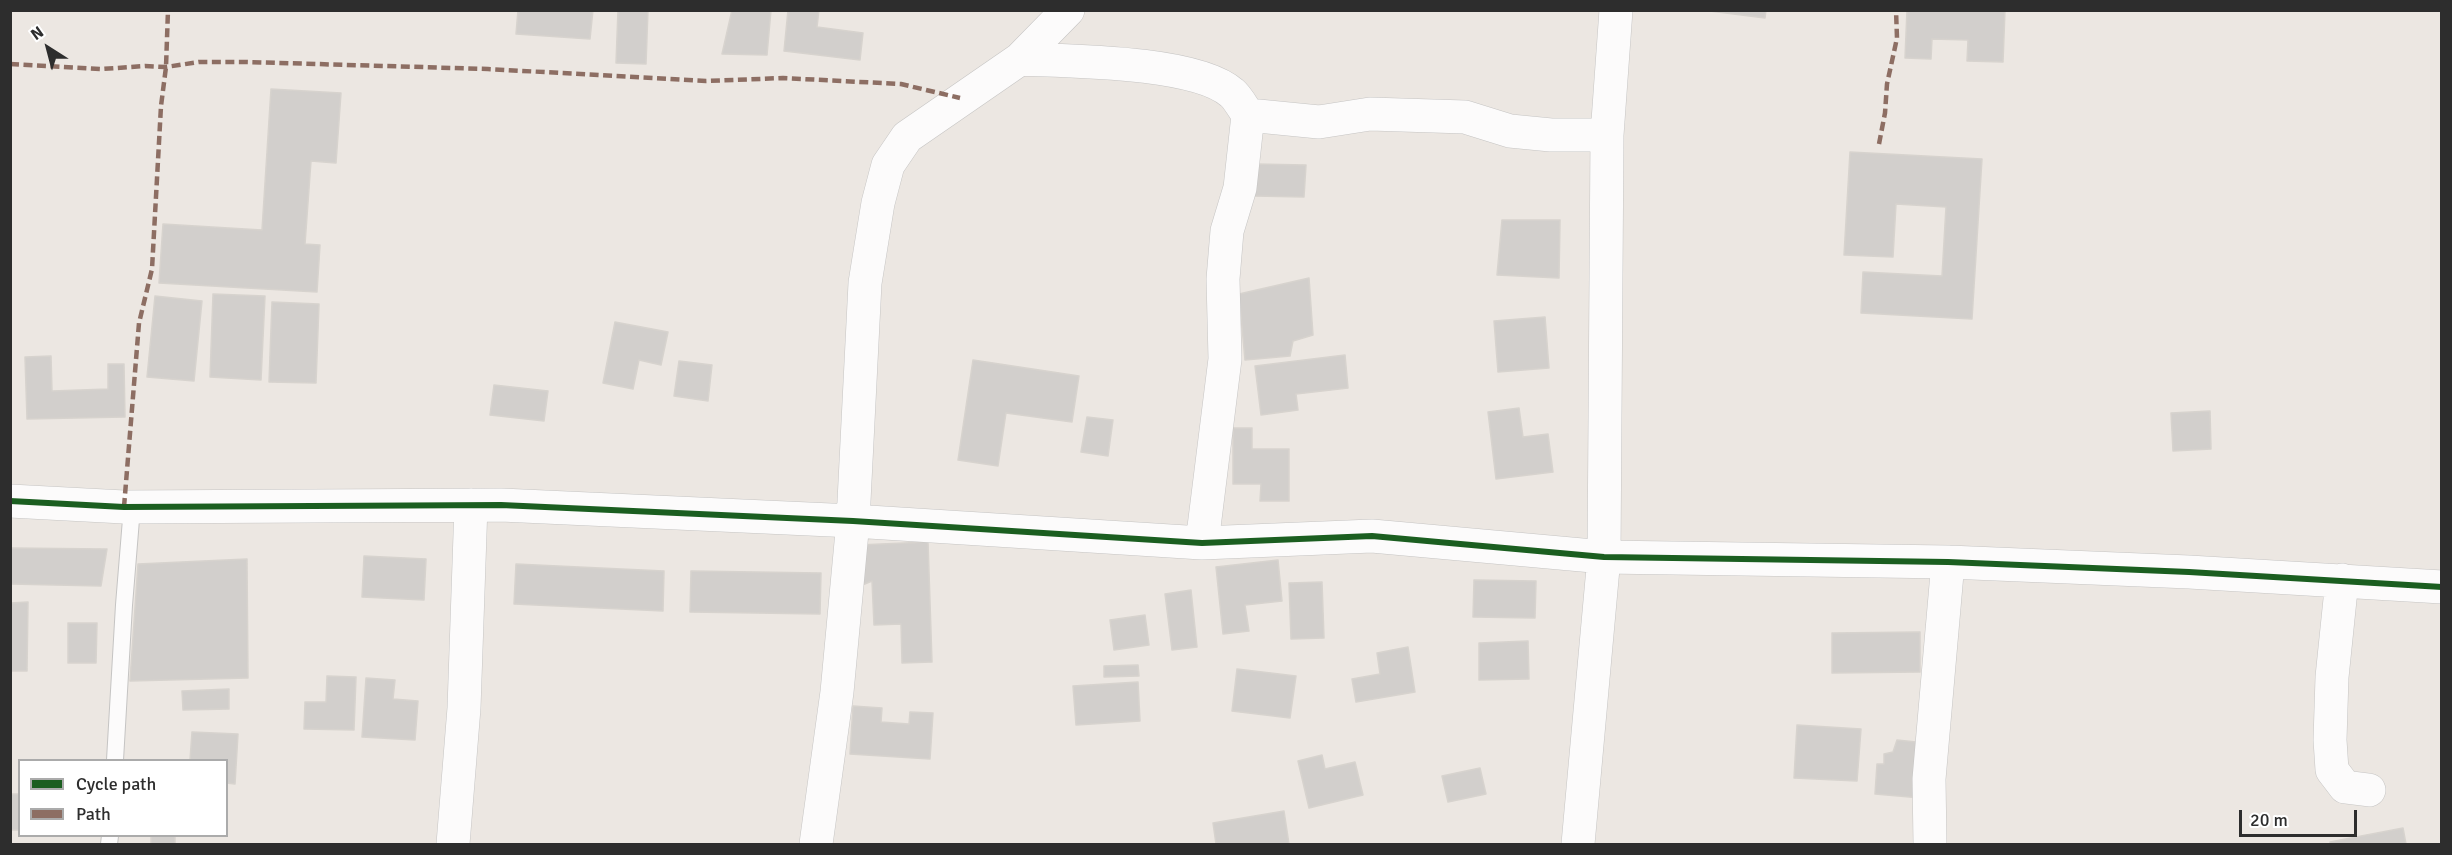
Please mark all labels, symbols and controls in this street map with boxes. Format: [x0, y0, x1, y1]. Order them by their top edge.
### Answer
north arrow [18, 18, 78, 78]
text: N [27, 22, 48, 45]
legend [18, 759, 228, 837]
text: Cycle path [76, 773, 156, 795]
scale bar [2242, 798, 2360, 836]
text: Path [76, 803, 111, 825]
text: 20 m [2250, 809, 2288, 831]

